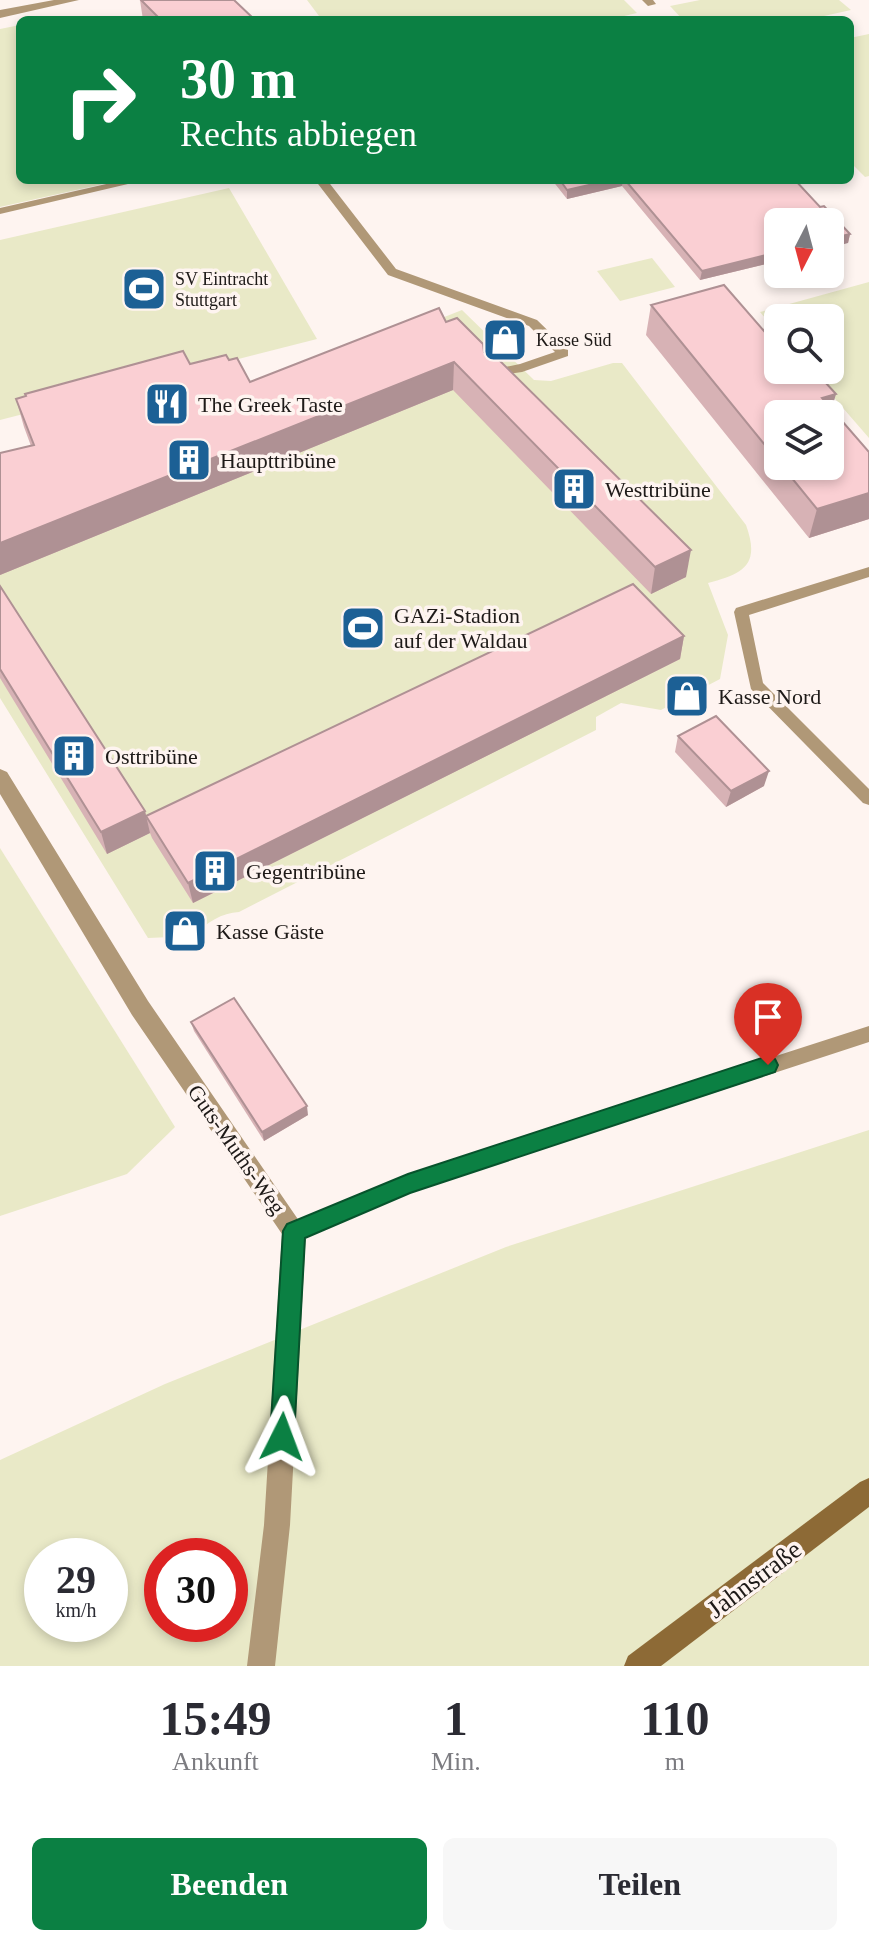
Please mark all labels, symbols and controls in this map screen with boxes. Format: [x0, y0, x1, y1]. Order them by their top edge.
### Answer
icon: right [48, 48, 152, 152]
text: 30 m [180, 48, 297, 110]
text: Rechts abbiegen [180, 114, 417, 154]
north arrow [764, 208, 844, 288]
map controls [764, 208, 844, 480]
sports icon: SV Eintracht Stuttgart [120, 265, 168, 313]
place label: SV Eintracht Stuttgart [175, 269, 268, 310]
button: search [764, 304, 844, 384]
shop icon: Kasse Süd [481, 316, 529, 364]
place label: Kasse Süd [536, 330, 612, 350]
restaurant icon: The Greek Taste [143, 380, 191, 428]
place label: The Greek Taste [198, 392, 343, 417]
button: layers [764, 400, 844, 480]
building icon: Haupttribüne [165, 436, 213, 484]
place label: Haupttribüne [220, 448, 336, 473]
building icon: Westtribüne [550, 465, 598, 513]
place label: Westtribüne [605, 477, 711, 502]
place label: GAZi-Stadion auf der Waldau [394, 603, 527, 653]
sports icon: GAZi-Stadion auf der Waldau [339, 604, 387, 652]
shop icon: Kasse Nord [663, 672, 711, 720]
place label: Kasse Nord [718, 684, 821, 709]
building icon: Osttribüne [50, 732, 98, 780]
place label: Osttribüne [105, 744, 198, 769]
building icon: Gegentribüne [191, 847, 239, 895]
place label: Gegentribüne [246, 859, 366, 884]
shop icon: Kasse Gäste [161, 907, 209, 955]
place label: Kasse Gäste [216, 919, 324, 944]
pin [734, 983, 802, 1065]
icon: arrive [746, 995, 790, 1039]
street label: Guts-Muths-Weg [183, 1080, 290, 1219]
position arrow [240, 1395, 324, 1479]
street label: Jahnstraße [702, 1535, 807, 1624]
speed limit sign: 30 [144, 1538, 248, 1642]
text: 29 [56, 1557, 96, 1602]
text: km/h [55, 1599, 97, 1621]
text: 15:49 [159, 1692, 271, 1745]
text: 1 [444, 1692, 468, 1745]
text: 110 [640, 1692, 710, 1745]
text: Ankunft [172, 1747, 259, 1776]
text: Min. [431, 1747, 481, 1776]
text: m [665, 1747, 685, 1776]
button: Beenden [32, 1838, 427, 1930]
button: Teilen [443, 1838, 837, 1930]

